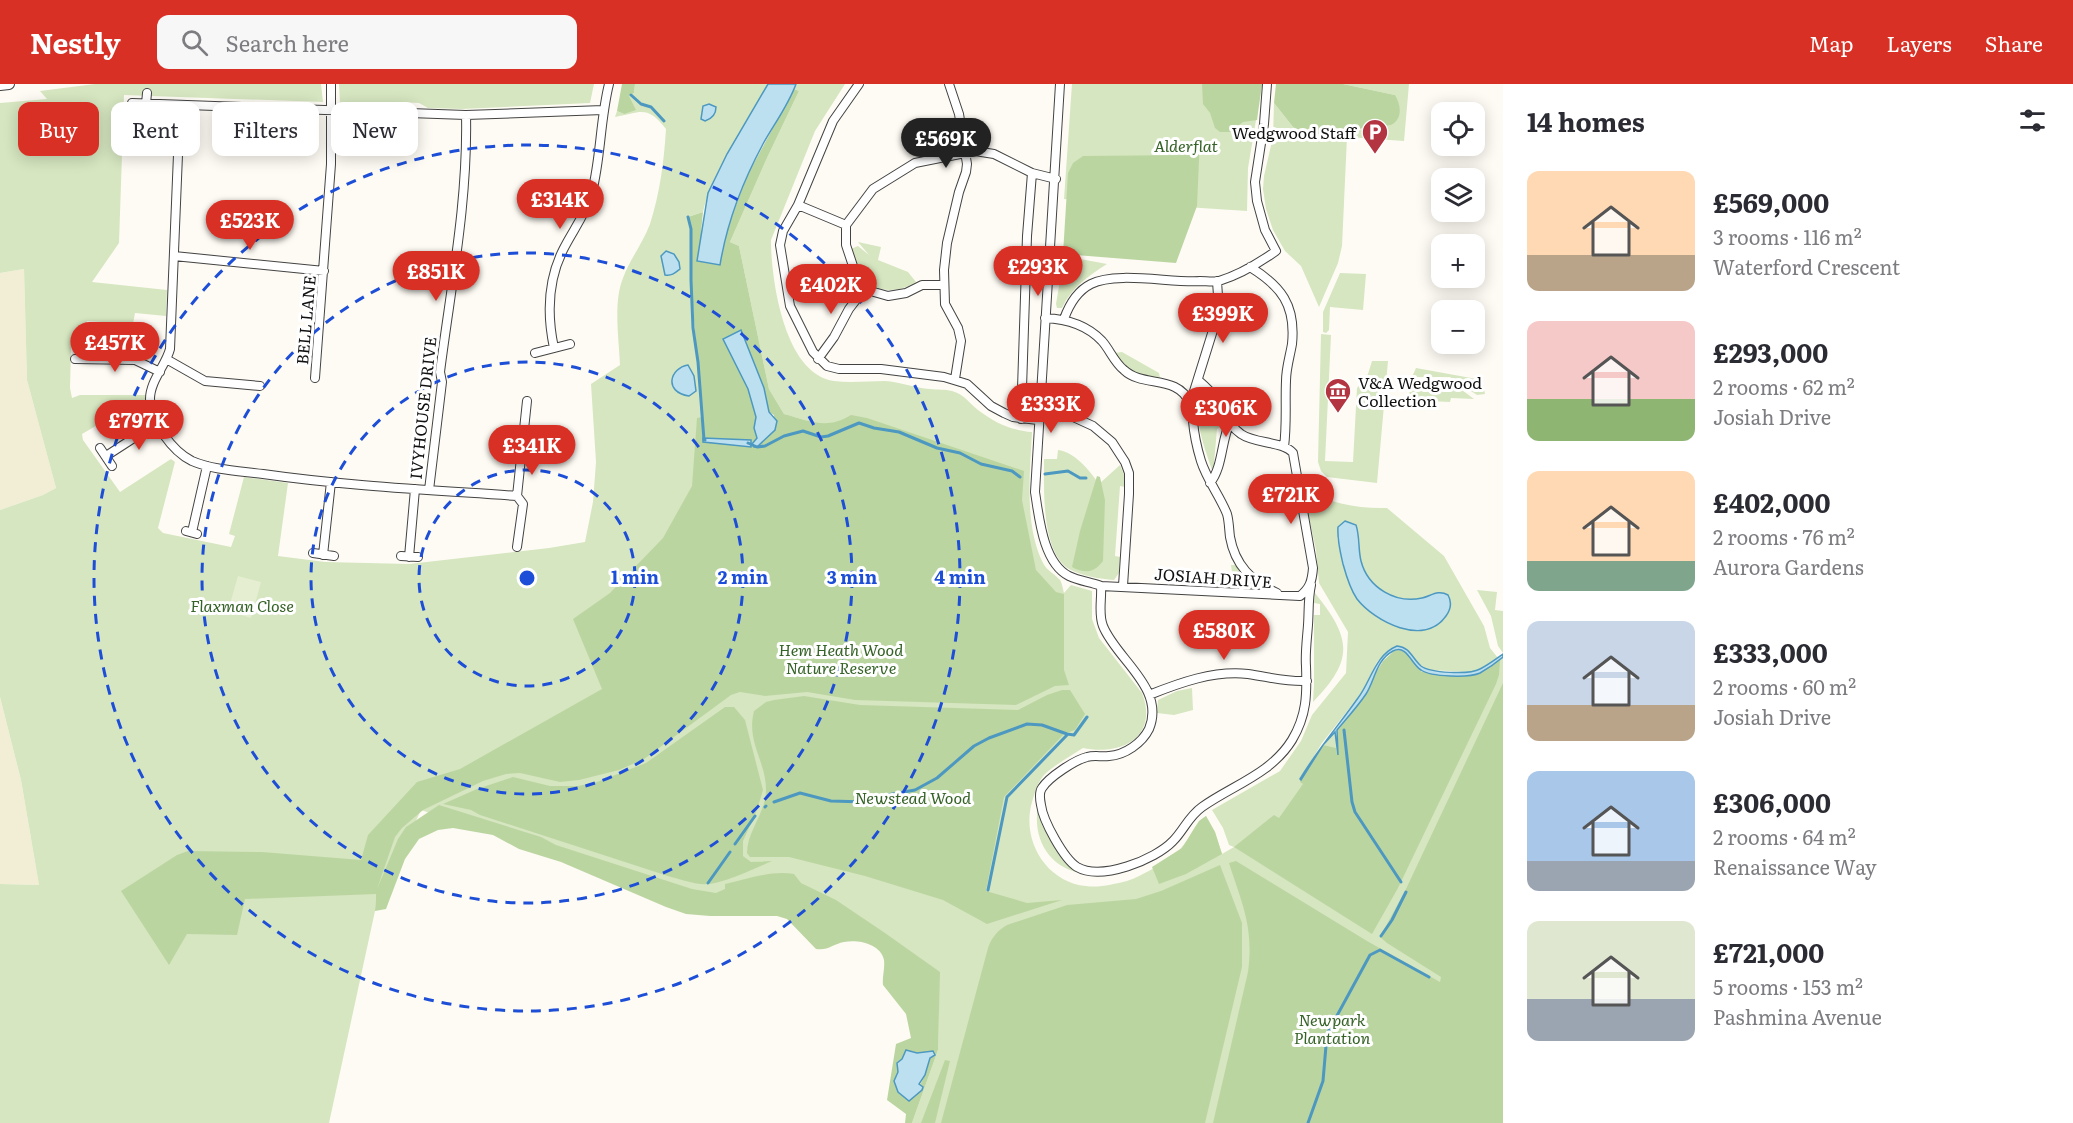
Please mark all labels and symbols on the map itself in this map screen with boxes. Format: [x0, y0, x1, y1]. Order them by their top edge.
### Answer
parking icon: Wedgwood Staff [1360, 117, 1390, 155]
pin: £569K [904, 118, 988, 169]
place label: Wedgwood Staff [1232, 120, 1358, 144]
park label: Alderflat [1154, 133, 1219, 157]
pin: £314K [518, 179, 602, 230]
pin: £523K [208, 200, 292, 251]
pin: £293K [996, 246, 1080, 297]
pin: £851K [394, 251, 478, 302]
pin: £402K [789, 264, 873, 315]
street label: BELL LANE [289, 274, 321, 366]
pin: £399K [1181, 293, 1265, 344]
pin: £457K [73, 322, 157, 373]
street label: IVYHOUSE DRIVE [403, 335, 441, 481]
place label: V&A Wedgwood Collection [1358, 370, 1482, 412]
museum icon: V&A Wedgwood Collection [1323, 376, 1353, 414]
pin: £333K [1009, 383, 1093, 434]
pin: £306K [1184, 387, 1268, 438]
pin: £797K [97, 400, 181, 451]
pin: £341K [490, 425, 574, 476]
pin: £721K [1249, 474, 1333, 525]
street label: JOSIAH DRIVE [1153, 561, 1273, 593]
text: 1 min [611, 563, 660, 590]
text: 2 min [718, 563, 769, 590]
text: 3 min [827, 563, 878, 590]
text: 4 min [934, 563, 986, 590]
centre of rings [517, 568, 537, 588]
park label: Flaxman Close [190, 593, 294, 617]
pin: £580K [1182, 610, 1266, 661]
park label: Hem Heath Wood Nature Reserve [779, 637, 904, 679]
park label: Newstead Wood [855, 785, 972, 809]
park label: Newpark Plantation [1294, 1007, 1371, 1049]

